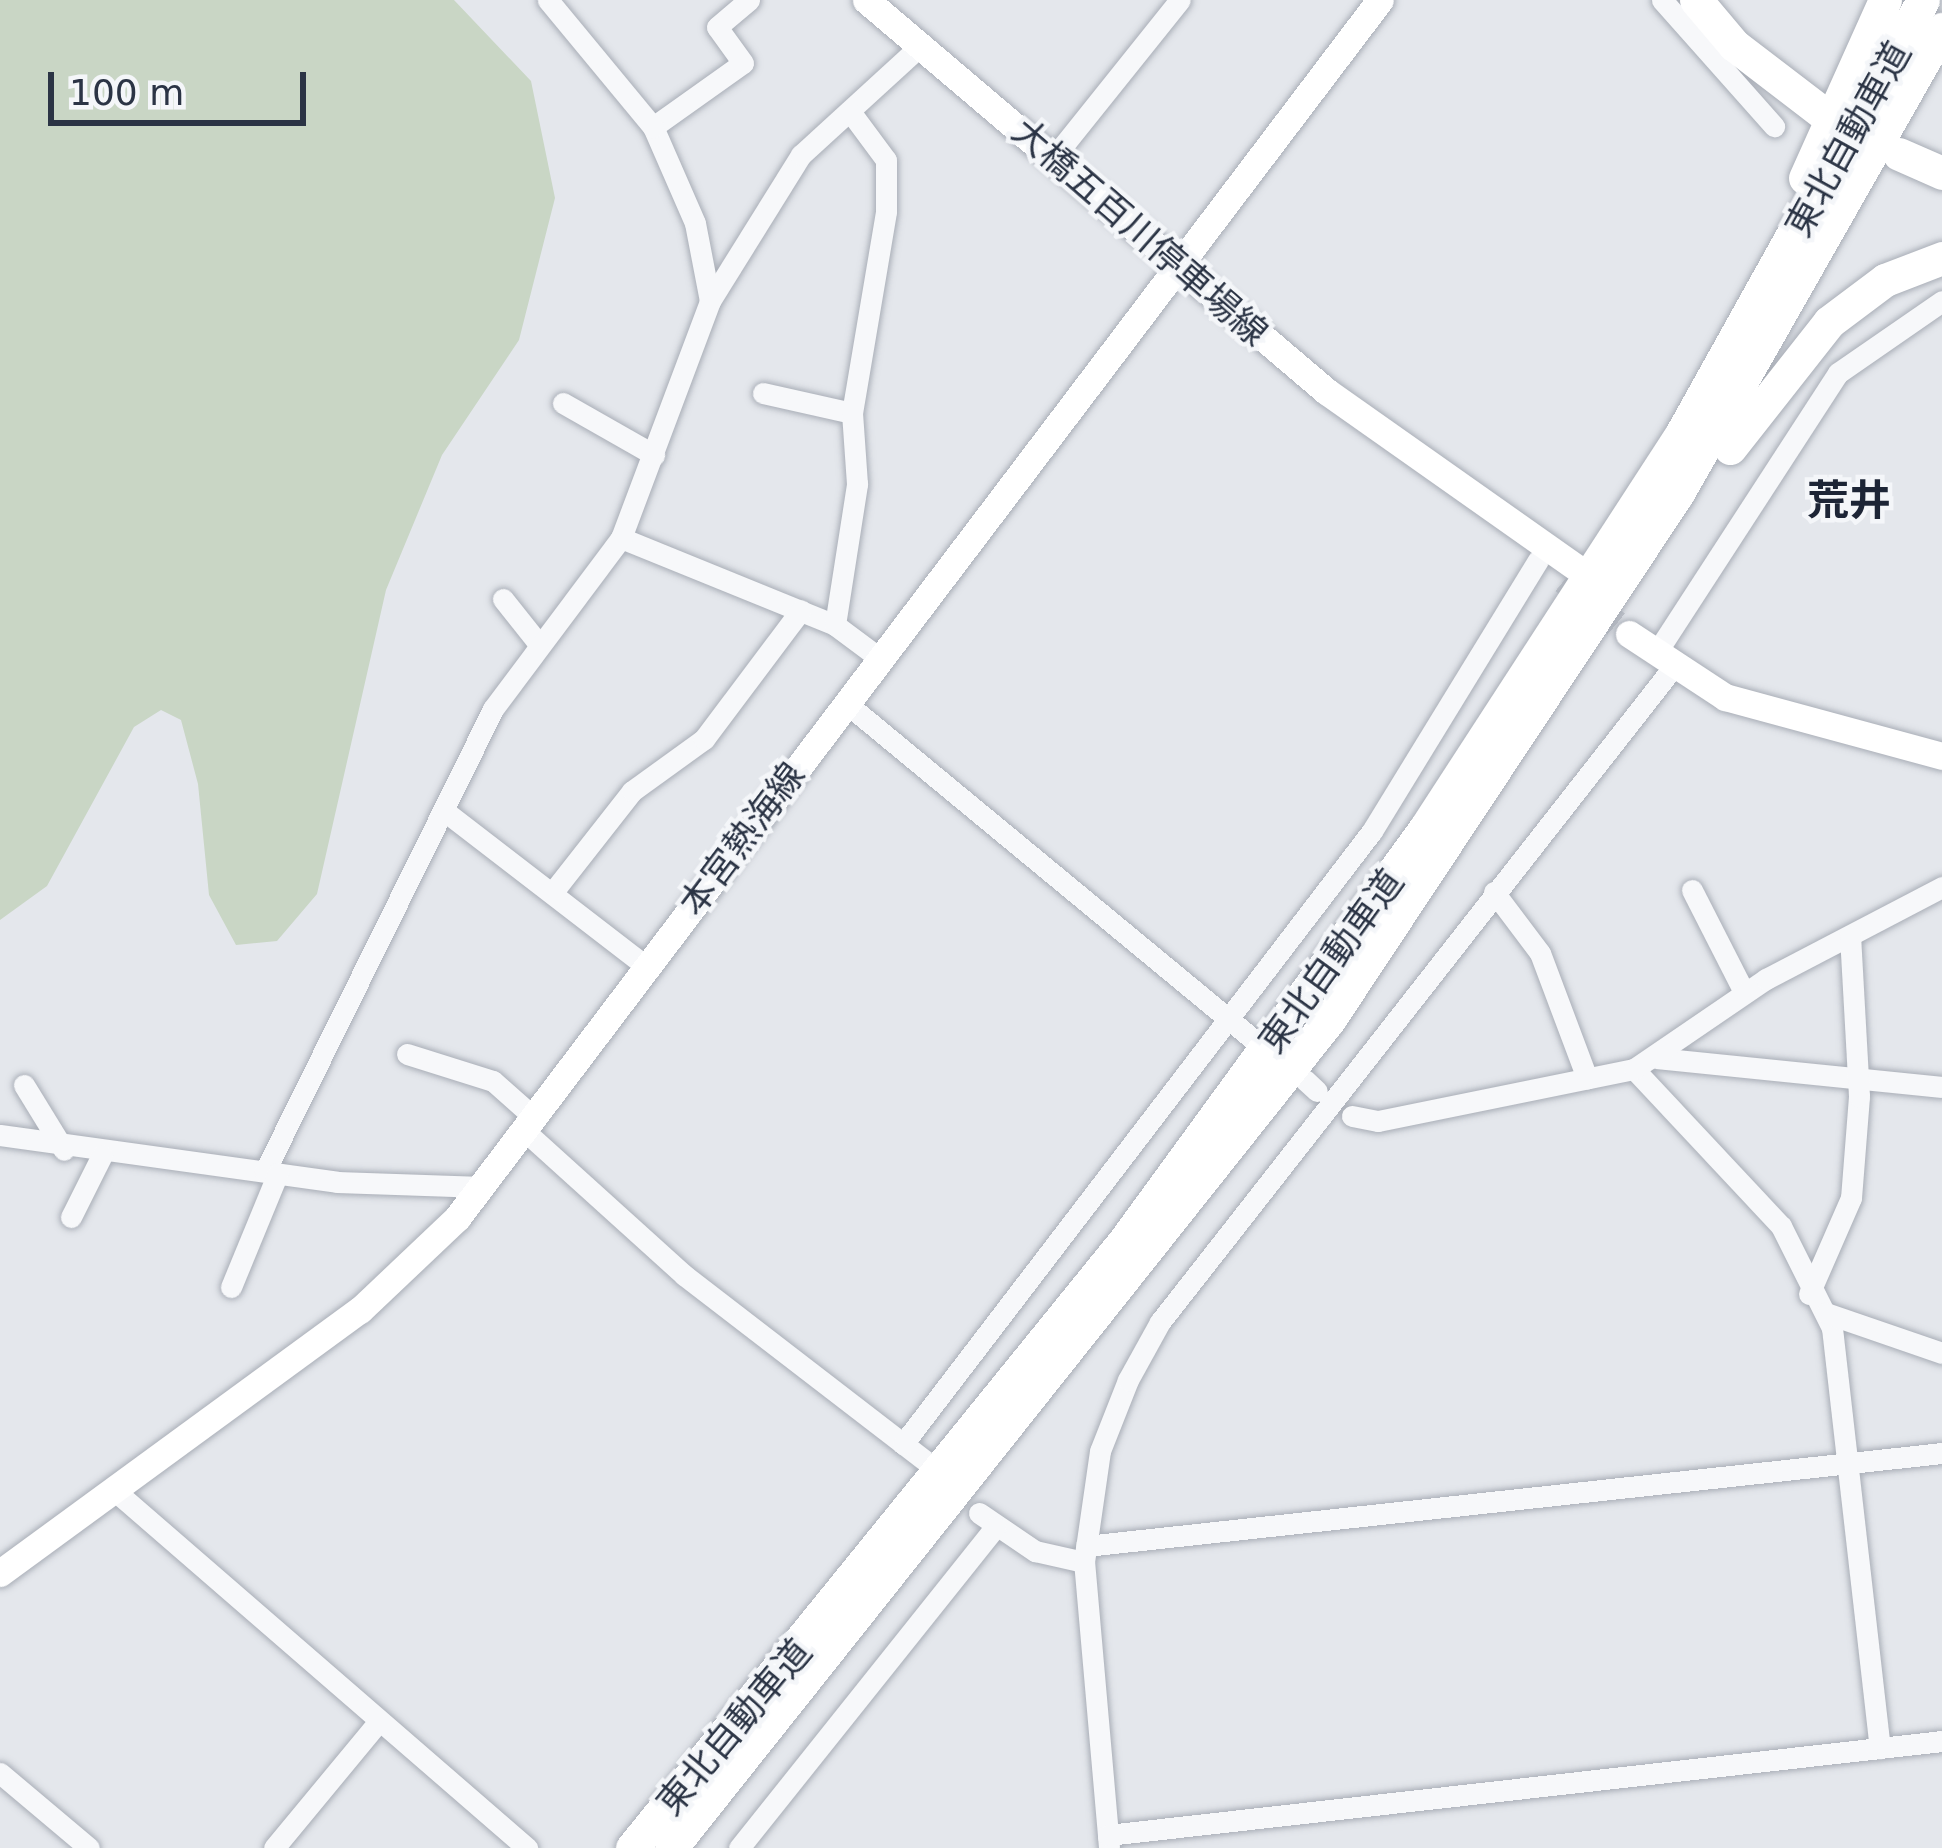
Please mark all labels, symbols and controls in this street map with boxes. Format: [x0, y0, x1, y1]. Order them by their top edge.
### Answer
street label: 東北自動車道 [1777, 34, 1919, 244]
scale bar [54, 48, 312, 122]
text: 100 m [69, 72, 184, 113]
street label: 大橋五百川停車場線 [1004, 109, 1276, 355]
district label: 荒井 [1807, 476, 1891, 526]
street label: 本宮熱海線 [671, 754, 813, 924]
street label: 東北自動車道 [1250, 861, 1412, 1061]
street label: 東北自動車道 [648, 1630, 820, 1824]

